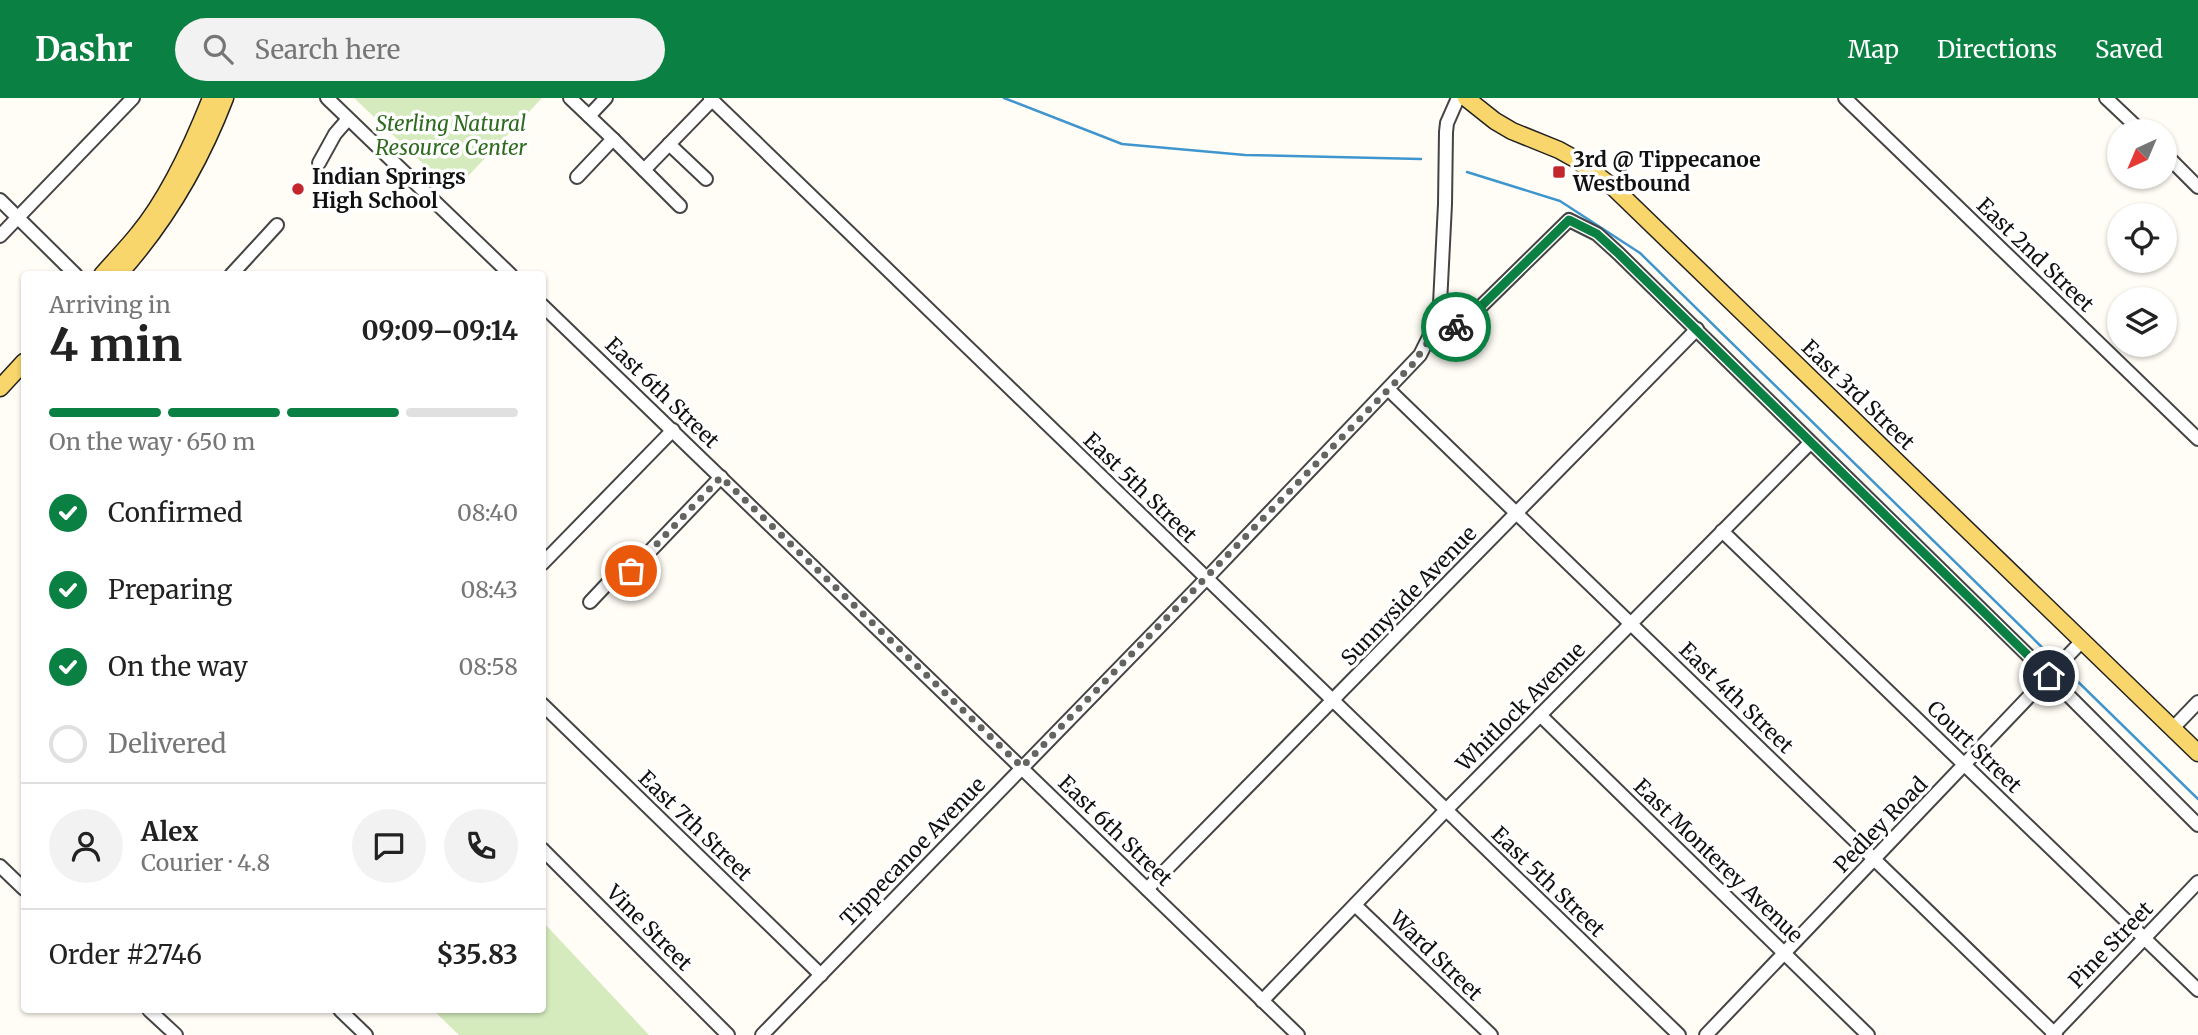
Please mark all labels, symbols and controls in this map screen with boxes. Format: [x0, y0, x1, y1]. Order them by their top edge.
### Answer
search box [175, 18, 665, 81]
text: Dashr [35, 29, 133, 70]
icon: search [199, 30, 237, 68]
text: Search here [255, 33, 400, 66]
text: Map [1848, 34, 1899, 65]
text: Directions [1937, 34, 2057, 65]
text: Saved [2095, 34, 2163, 65]
park label: Sterling Natural Resource Center [375, 110, 527, 161]
north arrow [2107, 119, 2177, 189]
map controls [2107, 119, 2177, 357]
place label: 3rd @ Tippecanoe Westbound [1572, 146, 1761, 197]
place label: Indian Springs High School [312, 163, 466, 214]
marker: 3rd @ Tippecanoe Westbound [1551, 164, 1567, 180]
marker: Indian Springs High School [290, 181, 306, 197]
street label: East 2nd Street [1971, 192, 2100, 317]
button: locate [2107, 203, 2177, 273]
button: layers [2107, 287, 2177, 357]
text: Arriving in [49, 290, 171, 319]
courier [1421, 292, 1491, 362]
icon: bike [1437, 308, 1475, 346]
text: 09:09–09:14 [361, 314, 518, 347]
text: 4 min [49, 316, 182, 374]
street label: East 6th Street [600, 331, 725, 454]
street label: East 3rd Street [1796, 334, 1921, 455]
text: On the way · 650 m [49, 427, 255, 456]
street label: East 5th Street [1078, 427, 1203, 549]
icon: check [49, 494, 87, 532]
text: Confirmed [108, 496, 243, 529]
text: 08:40 [457, 498, 518, 527]
street label: Sunnyside Avenue [1335, 520, 1482, 671]
pin [601, 541, 661, 601]
icon: bag [612, 552, 650, 590]
icon: check [49, 571, 87, 609]
text: Preparing [108, 573, 232, 606]
text: 08:43 [460, 575, 518, 604]
street label: Whitlock Avenue [1450, 636, 1591, 778]
street label: East 4th Street [1674, 636, 1799, 759]
pin [2019, 646, 2079, 706]
icon: check [49, 648, 87, 686]
text: On the way [108, 650, 248, 683]
text: 08:58 [459, 652, 518, 681]
icon: home [2030, 657, 2068, 695]
street label: Court Street [1921, 695, 2027, 799]
text: Delivered [108, 727, 227, 760]
street label: East 7th Street [633, 765, 758, 887]
street label: East 6th Street [1053, 769, 1178, 892]
street label: Tippecanoe Avenue [834, 771, 991, 932]
street label: Pedley Road [1828, 771, 1933, 878]
street label: East Monterey Avenue [1628, 773, 1809, 948]
button: person [49, 809, 123, 883]
button: chat [352, 809, 426, 883]
button: phone [444, 809, 518, 883]
text: Alex [141, 815, 198, 848]
street label: East 5th Street [1486, 821, 1611, 943]
text: Courier · 4.8 [141, 848, 270, 877]
street label: Vine Street [600, 878, 698, 976]
street label: Pine Street [2063, 896, 2159, 994]
street label: Ward Street [1384, 904, 1488, 1006]
text: Order #2746 [49, 938, 202, 971]
text: $35.83 [436, 938, 518, 971]

